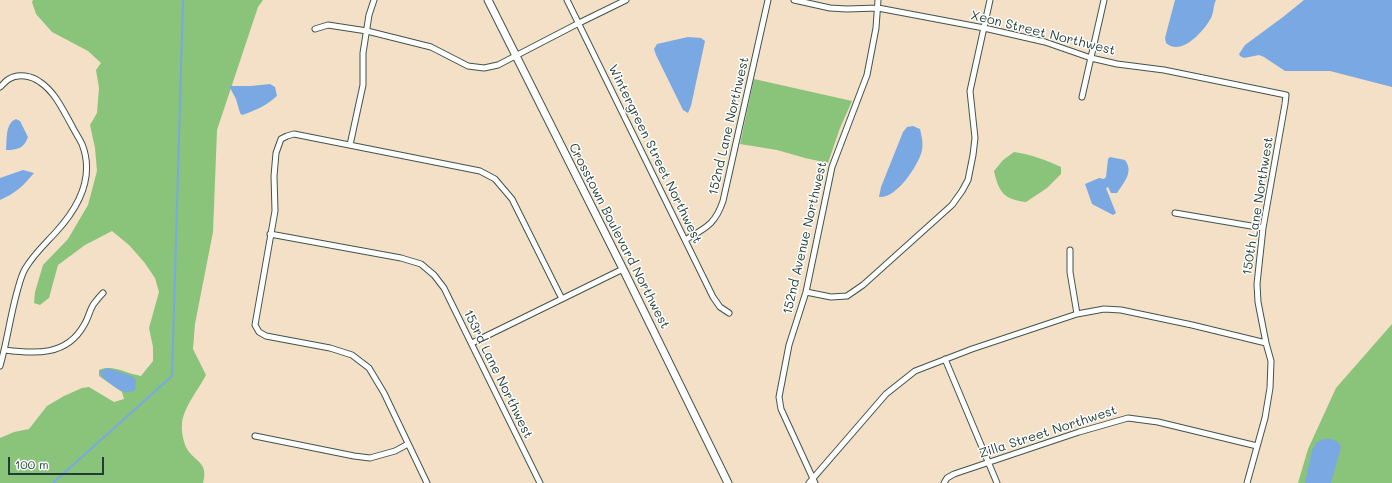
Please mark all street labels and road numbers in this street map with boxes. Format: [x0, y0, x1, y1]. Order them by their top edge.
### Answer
street label: Xeon Street Northwest [969, 7, 1117, 59]
street label: 152nd Lane Northwest [705, 55, 753, 197]
street label: Wintergreen Street Northwest [605, 62, 705, 246]
street label: 150th Lane Northwest [1239, 136, 1277, 276]
street label: Crosstown Boulevard Northwest [565, 141, 673, 331]
street label: 152nd Avenue Northwest [780, 160, 830, 316]
street label: 153rd Lane Northwest [460, 307, 536, 441]
street label: Zilla Street Northwest [977, 402, 1119, 462]

